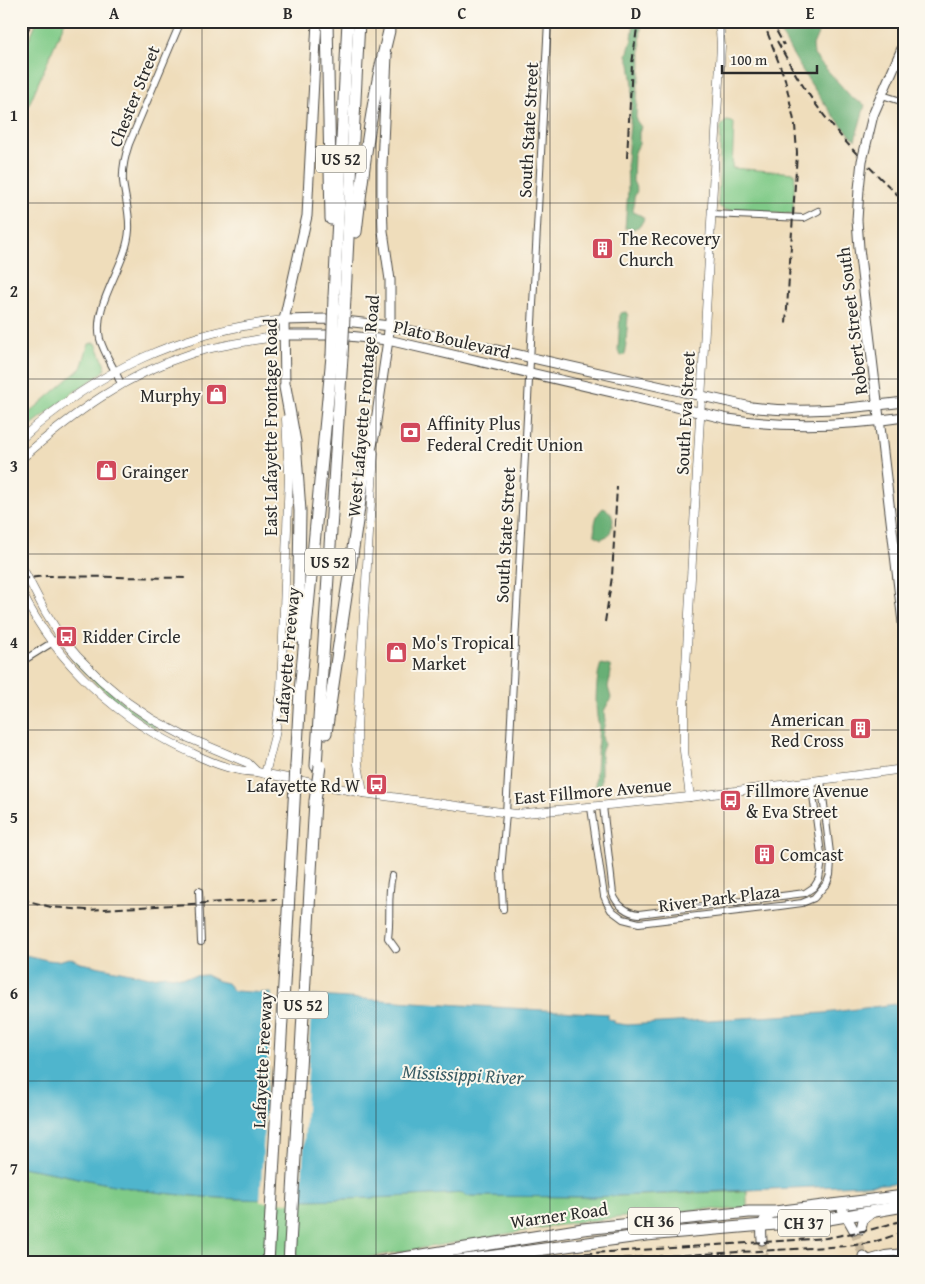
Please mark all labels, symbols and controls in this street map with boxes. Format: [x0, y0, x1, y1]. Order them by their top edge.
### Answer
text: A [109, 1, 120, 25]
text: B [283, 1, 293, 25]
text: C [457, 1, 467, 25]
text: D [631, 1, 641, 25]
text: E [806, 1, 815, 25]
street label: Chester Street [101, 41, 167, 151]
scale bar [722, 42, 818, 74]
text: 100 m [730, 49, 768, 70]
street label: South State Street [511, 61, 545, 199]
text: 1 [10, 103, 18, 127]
road number: US 52 [316, 146, 366, 172]
place label: The Recovery Church [619, 225, 721, 273]
building icon: The Recovery Church [591, 236, 615, 260]
street label: Robert Street South [830, 246, 874, 396]
text: 2 [10, 279, 18, 303]
street label: West Lafayette Frontage Road [340, 293, 386, 518]
street label: Plato Boulevard [391, 312, 514, 366]
street label: East Lafayette Frontage Road [257, 318, 284, 536]
street label: South Eva Street [668, 350, 702, 476]
place label: Murphy [140, 382, 201, 409]
shop icon: Murphy [205, 383, 229, 407]
place label: Affinity Plus Federal Credit Union [427, 410, 583, 458]
bank icon: Affinity Plus Federal Credit Union [399, 421, 423, 445]
text: 3 [10, 454, 18, 478]
place label: Grainger [122, 458, 189, 485]
shop icon: Grainger [94, 459, 118, 483]
street label: South State Street [488, 466, 522, 604]
road number: US 52 [305, 548, 355, 576]
street label: Lafayette Freeway [268, 586, 306, 724]
place label: Ridder Circle [83, 623, 181, 650]
bus stop icon: Ridder Circle [55, 624, 79, 648]
place label: Mo's Tropical Market [412, 629, 514, 677]
text: 4 [10, 630, 18, 654]
shop icon: Mo's Tropical Market [384, 640, 408, 664]
place label: American Red Cross [771, 706, 844, 754]
building icon: American Red Cross [848, 717, 872, 741]
street label: East Fillmore Avenue [513, 771, 673, 811]
place label: Lafayette Rd W [247, 772, 361, 799]
bus stop icon: Lafayette Rd W [364, 773, 388, 797]
place label: Fillmore Avenue & Eva Street [746, 777, 869, 825]
bus stop icon: Fillmore Avenue & Eva Street [718, 788, 742, 812]
text: 5 [10, 805, 18, 829]
place label: Comcast [780, 841, 844, 868]
building icon: Comcast [752, 842, 776, 866]
street label: River Park Plaza [657, 877, 782, 919]
text: 6 [10, 981, 18, 1005]
street label: Lafayette Freeway [245, 991, 279, 1129]
road number: US 52 [278, 992, 328, 1018]
water label: Mississippi River [402, 1057, 525, 1091]
text: 7 [10, 1156, 18, 1180]
street label: Warner Road [509, 1195, 610, 1235]
road number: CH 36 [628, 1208, 680, 1234]
road number: CH 37 [778, 1210, 830, 1236]

